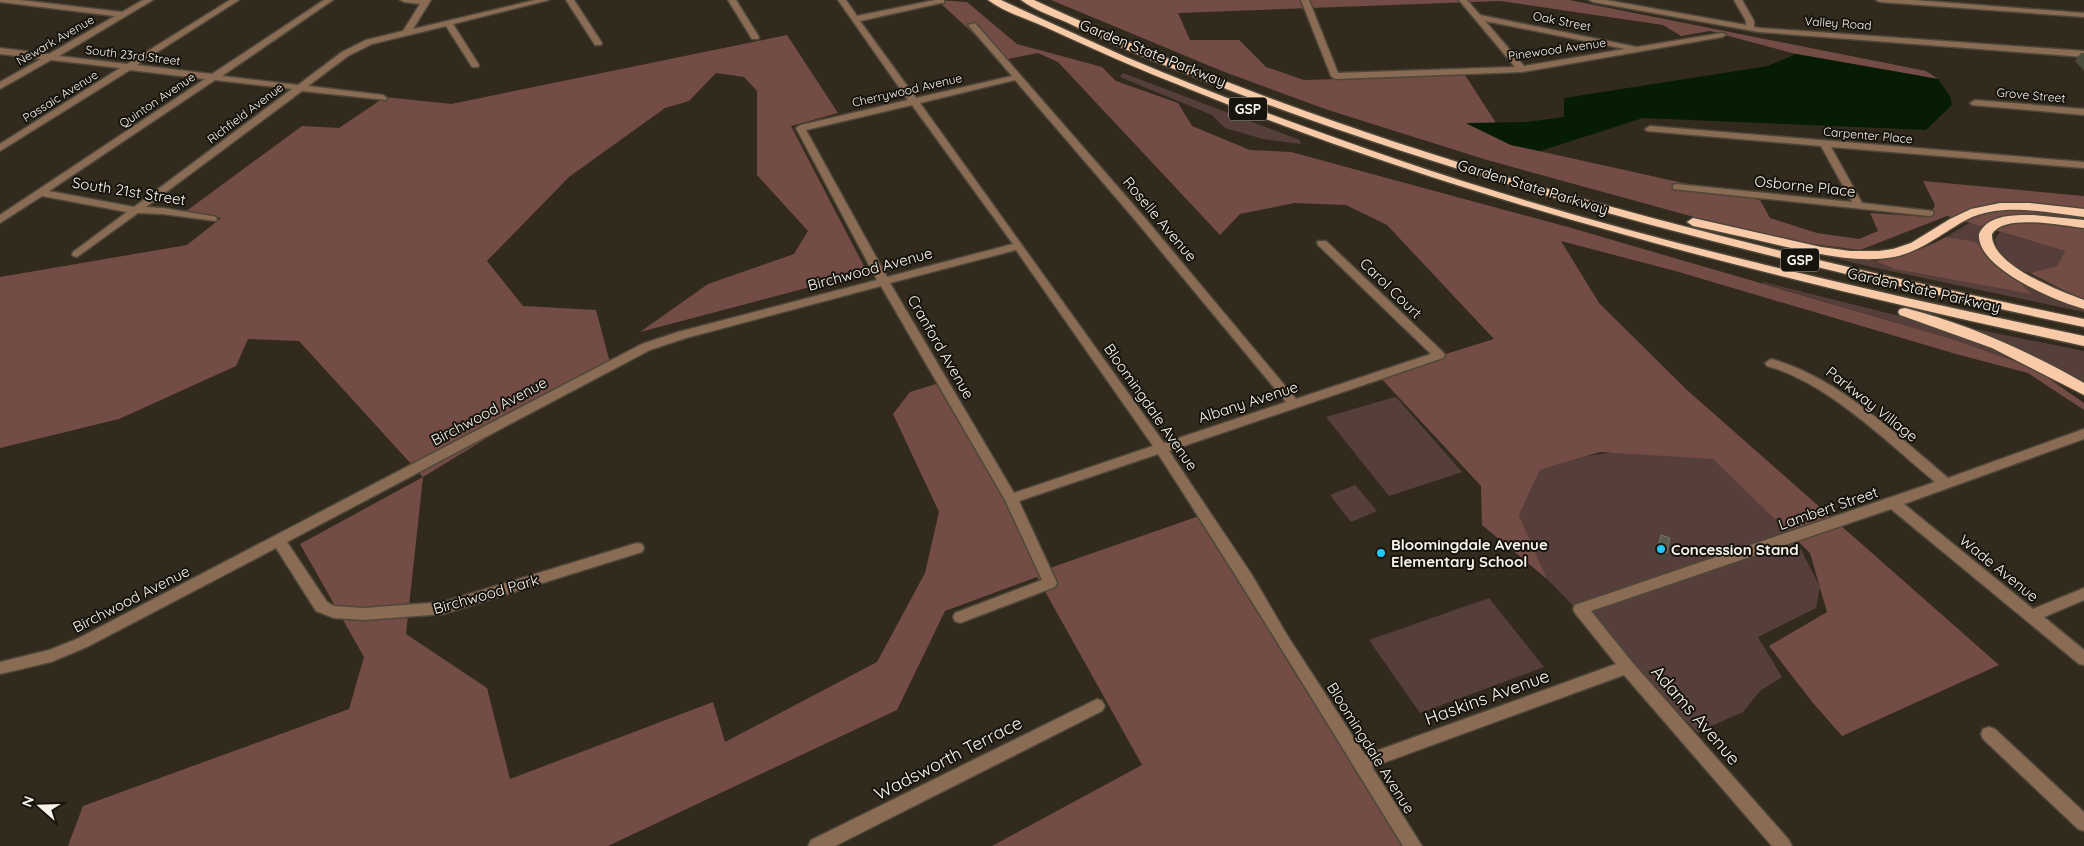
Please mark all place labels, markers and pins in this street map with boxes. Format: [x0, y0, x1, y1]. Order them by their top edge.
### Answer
place label: Bloomingdale Avenue Elementary School [1391, 535, 1548, 571]
place label: Concession Stand [1671, 540, 1799, 559]
marker: Concession Stand [1655, 543, 1667, 555]
marker: Bloomingdale Avenue Elementary School [1375, 547, 1387, 559]

